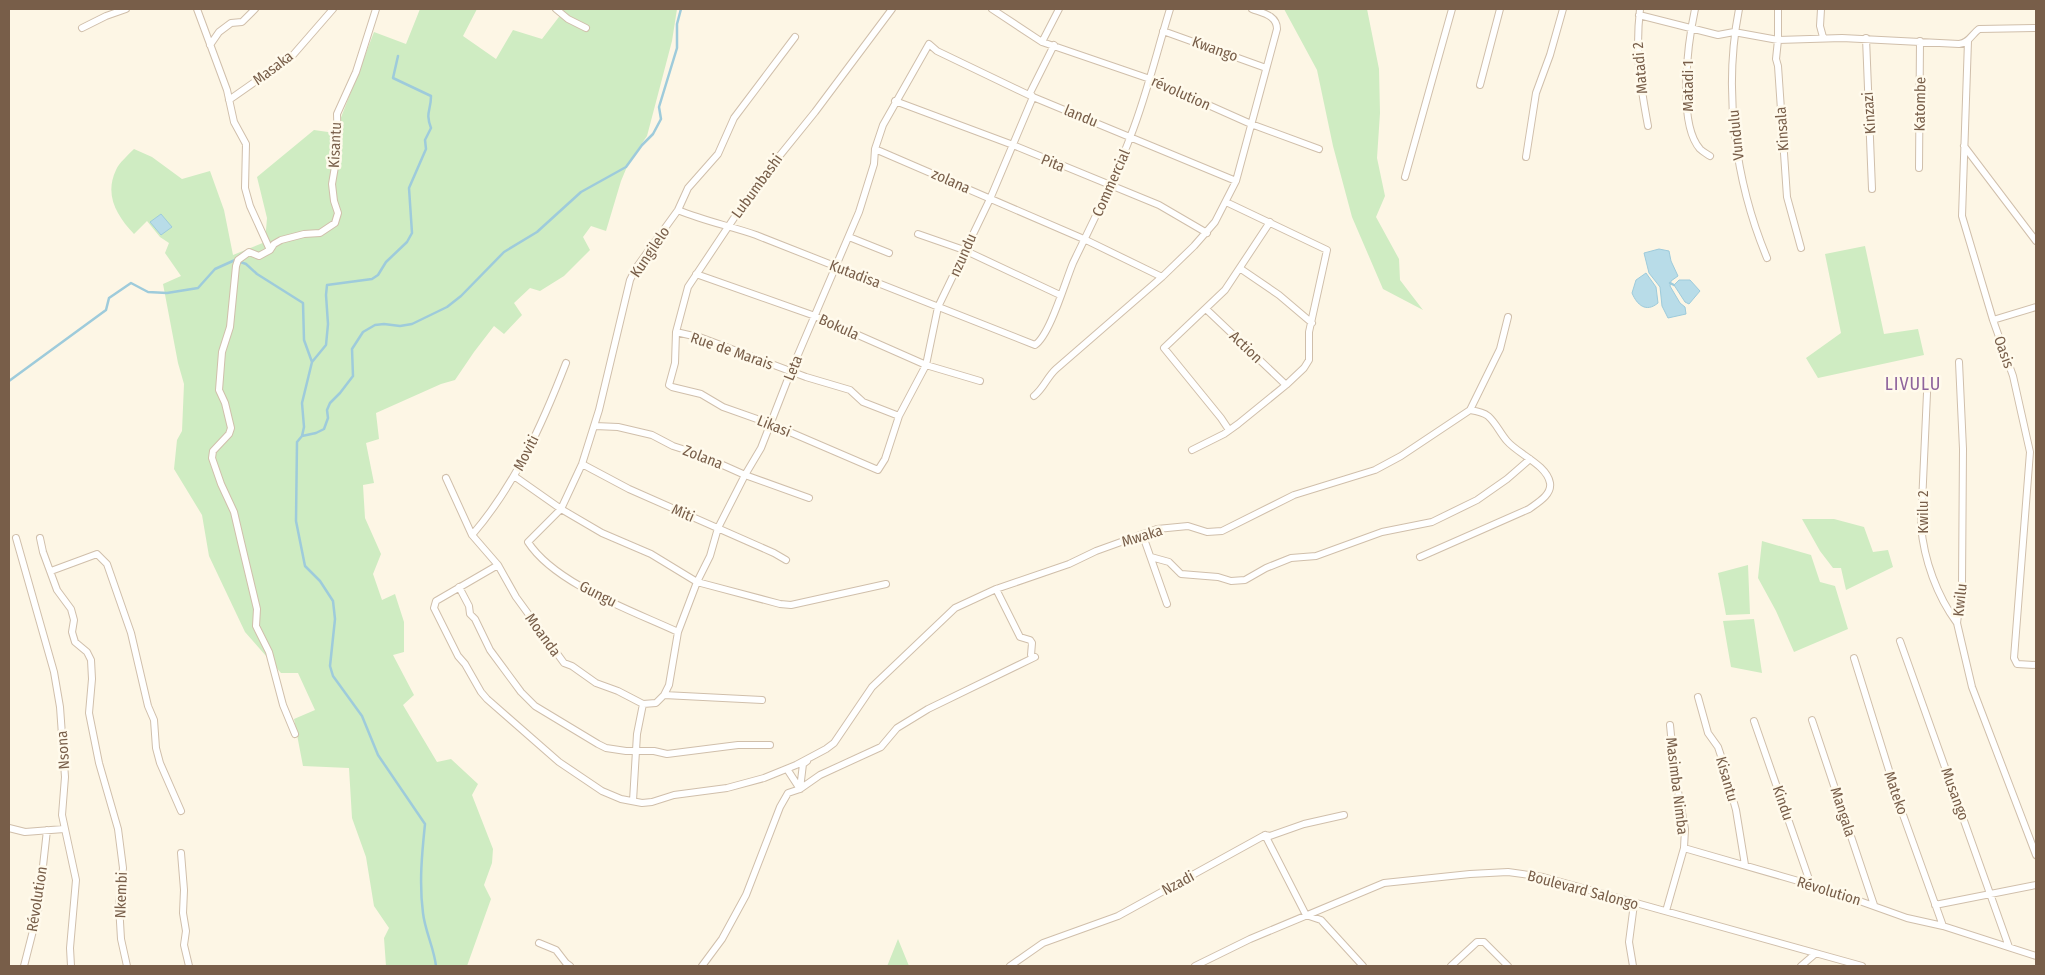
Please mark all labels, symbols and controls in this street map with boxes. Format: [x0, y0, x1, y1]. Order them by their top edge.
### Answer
street label: Kwango [1190, 32, 1240, 66]
street label: Matadi 2 [1629, 41, 1651, 95]
street label: Masaka [249, 47, 297, 89]
street label: Matadi 1 [1679, 60, 1697, 112]
street label: révolution [1149, 72, 1213, 114]
street label: Katombe [1911, 77, 1929, 131]
street label: Kinzazi [1859, 91, 1879, 135]
street label: landu [1061, 101, 1101, 131]
street label: Kinsala [1771, 106, 1793, 152]
street label: Vundulu [1724, 109, 1748, 161]
street label: Kisantu [325, 122, 345, 168]
street label: Commercial [1088, 146, 1134, 219]
street label: Lubumbashi [728, 150, 786, 222]
street label: Pita [1039, 150, 1067, 176]
street label: zolana [929, 165, 973, 197]
street label: Kungilelo [626, 223, 674, 281]
street label: nzundu [946, 231, 980, 279]
street label: Kutadisa [827, 256, 883, 292]
street label: Bokula [816, 310, 862, 344]
street label: Action [1226, 327, 1266, 367]
street label: Rue de Marais [688, 328, 776, 374]
street label: Oasis [1990, 333, 2018, 371]
street label: Leta [780, 353, 806, 383]
district label: LIVULU [1885, 373, 1941, 395]
street label: Likasi [755, 411, 793, 441]
street label: Moviti [509, 432, 543, 474]
street label: Zolana [681, 441, 725, 473]
street label: Kwilu 2 [1914, 490, 1932, 534]
street label: Miti [669, 500, 697, 526]
street label: Mwaka [1119, 521, 1165, 551]
street label: Gungu [576, 577, 620, 611]
street label: Kwilu [1949, 583, 1971, 617]
street label: Moanda [521, 610, 565, 660]
street label: Nsona [53, 730, 73, 770]
street label: Masimba Nimba [1662, 736, 1692, 836]
street label: Kisantu [1712, 754, 1742, 804]
street label: Musango [1937, 765, 1973, 823]
street label: Mateko [1880, 769, 1912, 817]
street label: Kindu [1769, 783, 1797, 823]
street label: Mangala [1827, 785, 1859, 839]
street label: Révolution [23, 865, 51, 933]
street label: Nzadi [1159, 867, 1197, 899]
street label: Boulevard Salongo [1525, 867, 1641, 914]
street label: Nkembi [111, 871, 131, 919]
street label: Révolution [1795, 873, 1863, 909]

